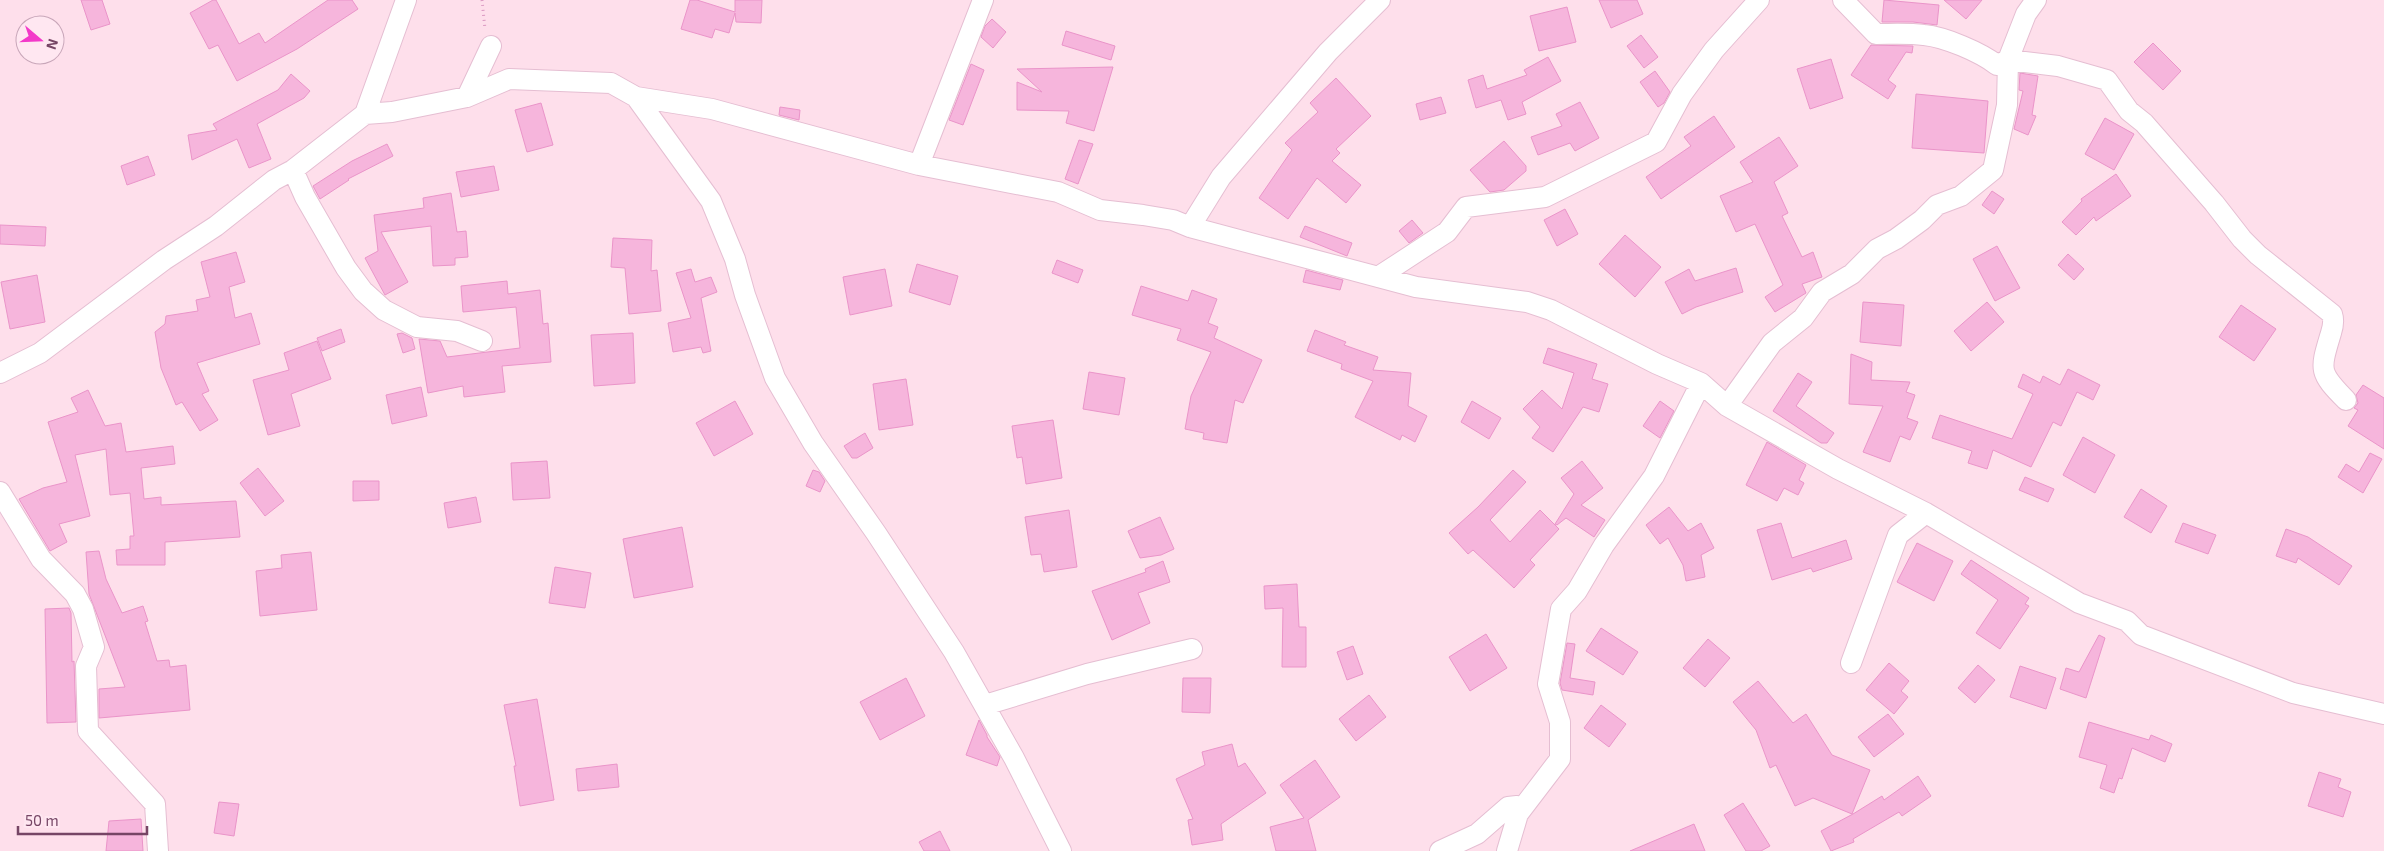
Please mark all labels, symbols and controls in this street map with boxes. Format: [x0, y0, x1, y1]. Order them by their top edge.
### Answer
north arrow [15, 15, 65, 65]
text: N [43, 37, 62, 52]
scale bar [18, 804, 146, 836]
text: 50 m [25, 811, 59, 829]

